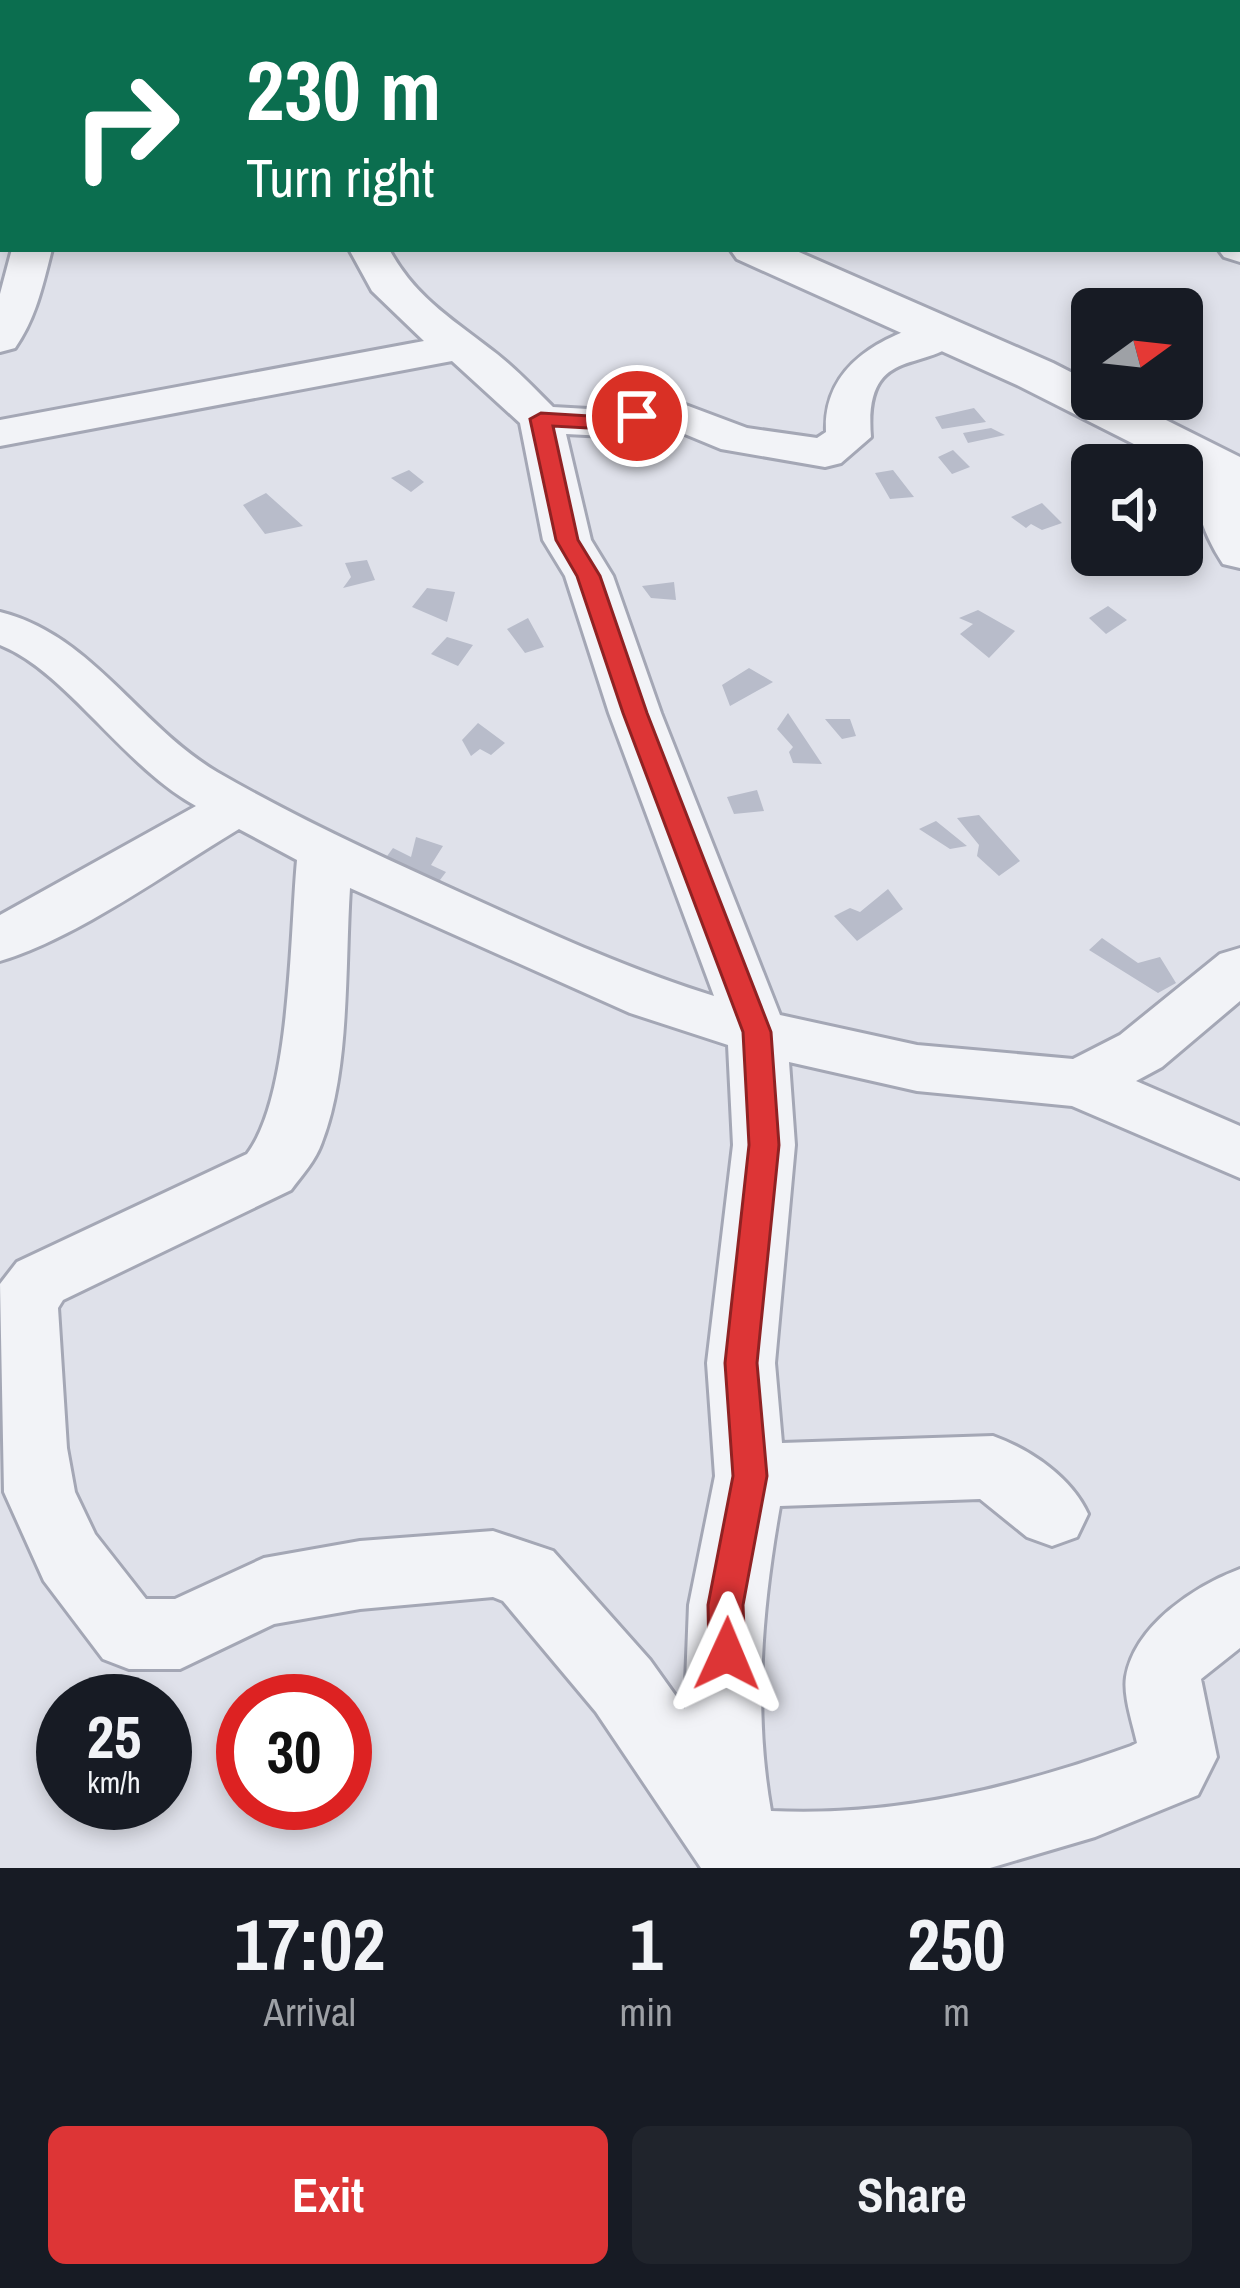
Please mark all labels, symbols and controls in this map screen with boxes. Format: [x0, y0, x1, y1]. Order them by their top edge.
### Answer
text: 230 m [246, 33, 441, 146]
icon: right [48, 48, 204, 204]
text: Turn right [246, 141, 434, 214]
north arrow [1071, 288, 1203, 420]
map controls [1071, 288, 1203, 576]
pin [586, 365, 688, 467]
icon: arrive [604, 383, 670, 449]
button: sound [1071, 444, 1203, 576]
position arrow [664, 1591, 790, 1717]
speed limit sign: 30 [216, 1674, 372, 1830]
text: 25 [87, 1696, 141, 1777]
text: km/h [87, 1762, 141, 1802]
text: 17:02 [234, 1895, 385, 1992]
text: 1 [630, 1895, 663, 1992]
text: 250 [907, 1895, 1006, 1992]
text: Arrival [264, 1986, 356, 2038]
text: min [620, 1986, 673, 2038]
text: m [943, 1986, 970, 2038]
button: Exit [48, 2126, 608, 2264]
button: Share [632, 2126, 1192, 2264]

